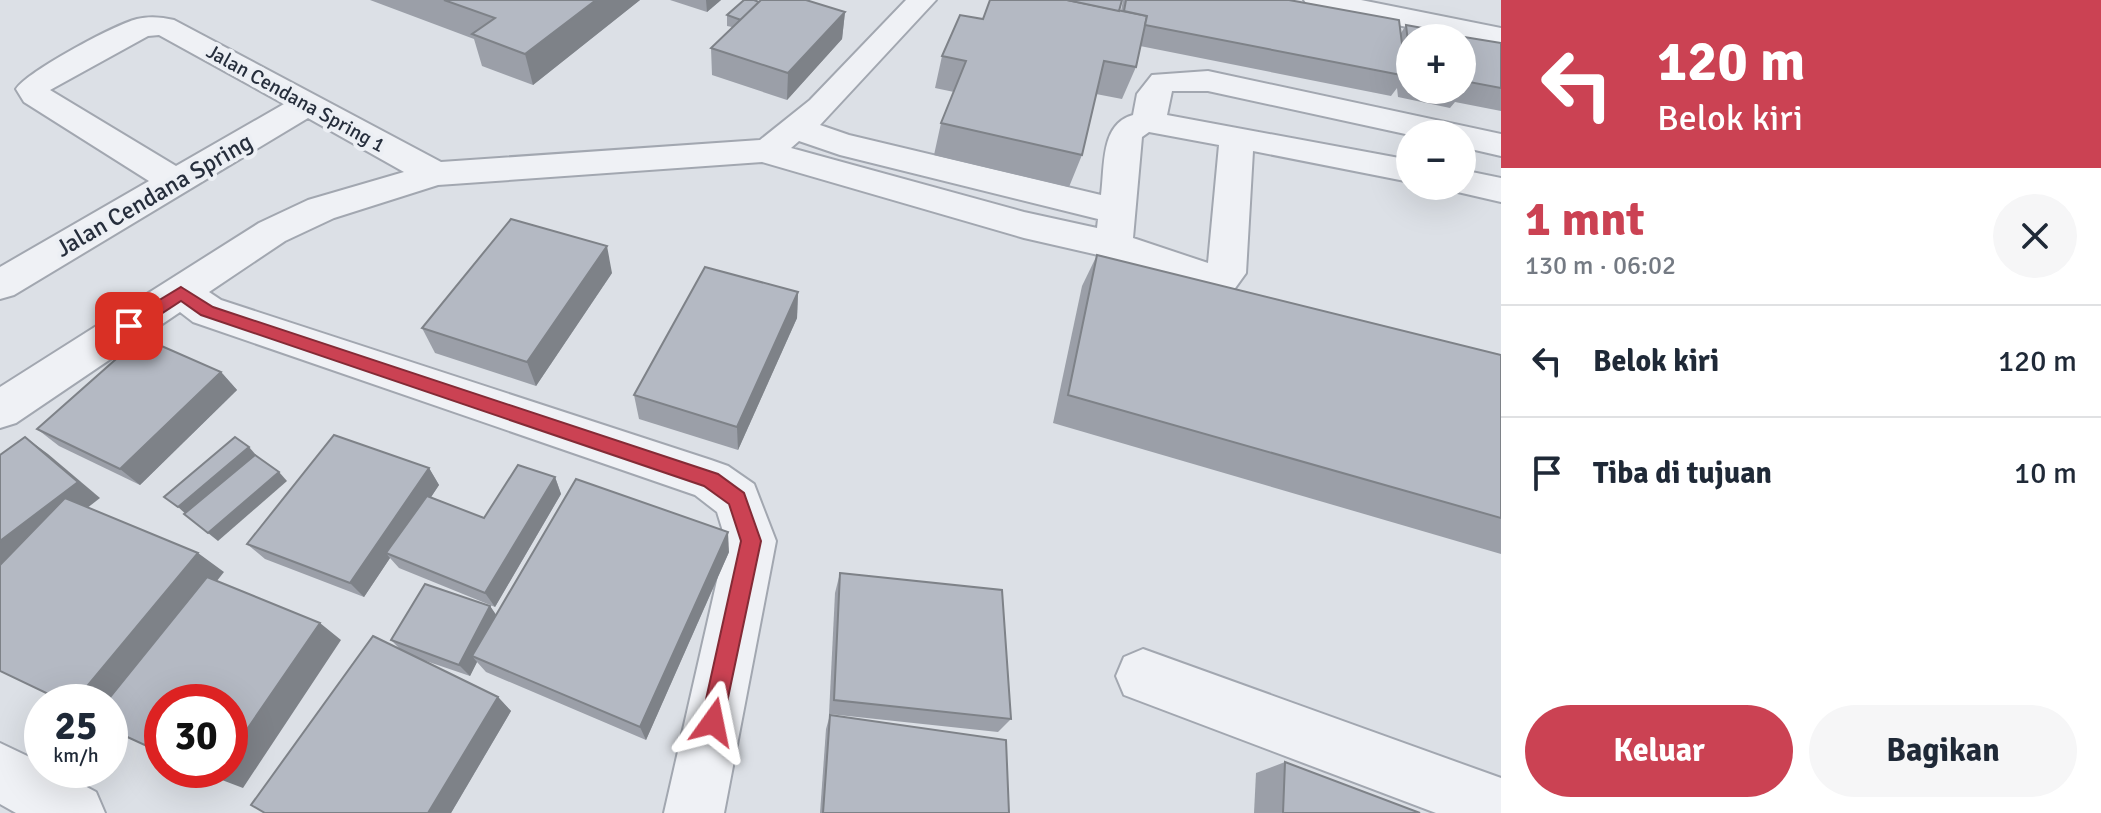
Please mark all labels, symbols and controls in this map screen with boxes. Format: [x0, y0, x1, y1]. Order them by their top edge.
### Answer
map controls [1396, 24, 1476, 200]
button: + [1396, 24, 1476, 104]
text: 120 m [1657, 27, 1805, 96]
icon: left [1525, 32, 1629, 136]
street label: Jalan Cendana Spring 1 [202, 39, 389, 158]
text: Belok kiri [1657, 96, 1803, 141]
button: − [1396, 120, 1476, 200]
street label: Jalan Cendana Spring [50, 126, 258, 264]
text: 1 mnt [1525, 190, 1645, 249]
button: close [1993, 194, 2077, 278]
text: 130 m · 06:02 [1525, 250, 1676, 282]
pin [95, 292, 163, 360]
icon: arrive [107, 304, 151, 348]
icon: left [1525, 339, 1569, 383]
text: Belok kiri [1593, 343, 1719, 380]
text: 120 m [1998, 343, 2077, 380]
icon: arrive [1525, 451, 1569, 495]
text: Tiba di tujuan [1593, 455, 1772, 492]
text: 10 m [2014, 455, 2077, 492]
position arrow [671, 680, 755, 764]
speed limit sign: 30 [144, 684, 248, 788]
text: 25 [54, 701, 98, 751]
button: Keluar [1525, 705, 1793, 797]
button: Bagikan [1809, 705, 2077, 797]
text: km/h [53, 743, 99, 768]

